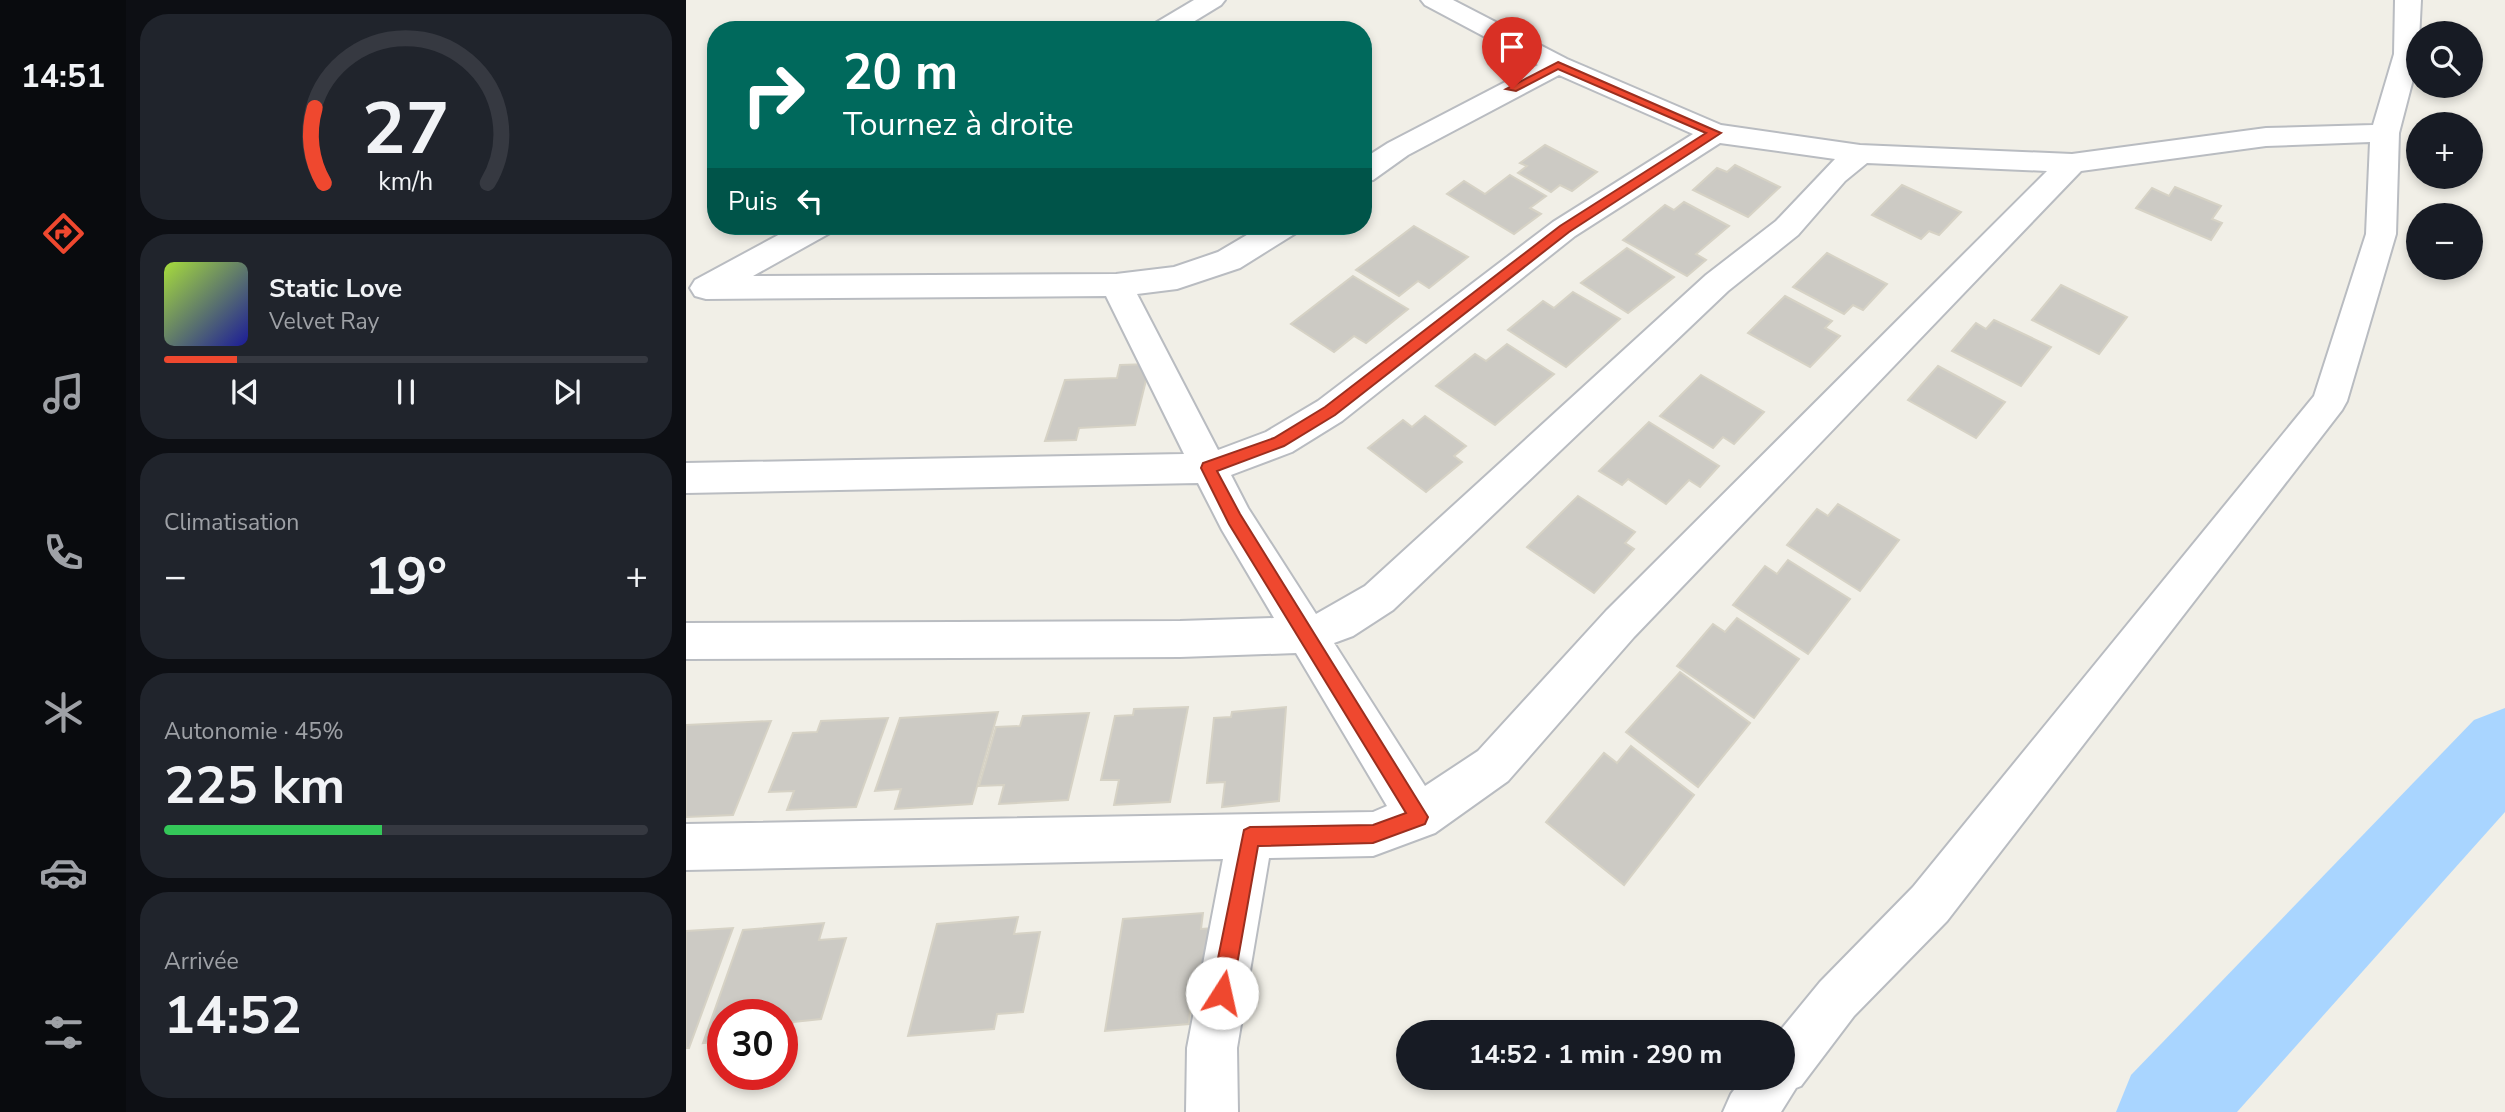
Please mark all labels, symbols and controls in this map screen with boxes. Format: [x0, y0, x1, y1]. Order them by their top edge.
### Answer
pin [1482, 17, 1542, 89]
map controls [2406, 21, 2483, 280]
button: search [2406, 21, 2483, 98]
icon: arrive [1493, 28, 1531, 66]
text: 20 m [843, 39, 958, 106]
icon: right [728, 49, 819, 140]
text: 14:51 [21, 55, 105, 98]
text: 27 [362, 79, 450, 179]
text: Tournez à droite [843, 103, 1074, 146]
button: + [2406, 112, 2483, 189]
text: km/h [378, 165, 434, 199]
icon: left [791, 182, 829, 220]
text: Puis [728, 184, 777, 219]
button: − [2406, 203, 2483, 280]
icon: directions [39, 209, 88, 258]
text: Static Love [269, 271, 402, 306]
text: Velvet Ray [269, 306, 379, 337]
icon: music [39, 369, 88, 418]
icon: previous [226, 373, 264, 411]
icon: pause [387, 373, 425, 411]
icon: next [548, 373, 586, 411]
text: Climatisation [164, 507, 299, 538]
icon: phone [39, 528, 88, 577]
text: 19° [365, 541, 447, 612]
text: − [164, 551, 187, 602]
text: + [625, 551, 648, 602]
icon: climate [39, 688, 88, 737]
text: Autonomie · 45% [164, 716, 344, 747]
text: 225 km [164, 750, 345, 821]
icon: car [39, 848, 88, 897]
text: Arrivée [164, 946, 239, 977]
position arrow [1185, 956, 1259, 1030]
text: 14:52 [164, 980, 302, 1051]
speed limit sign: 30 [707, 999, 798, 1090]
icon: filters [39, 1008, 88, 1057]
text: 14:52 · 1 min · 290 m [1469, 1037, 1722, 1072]

